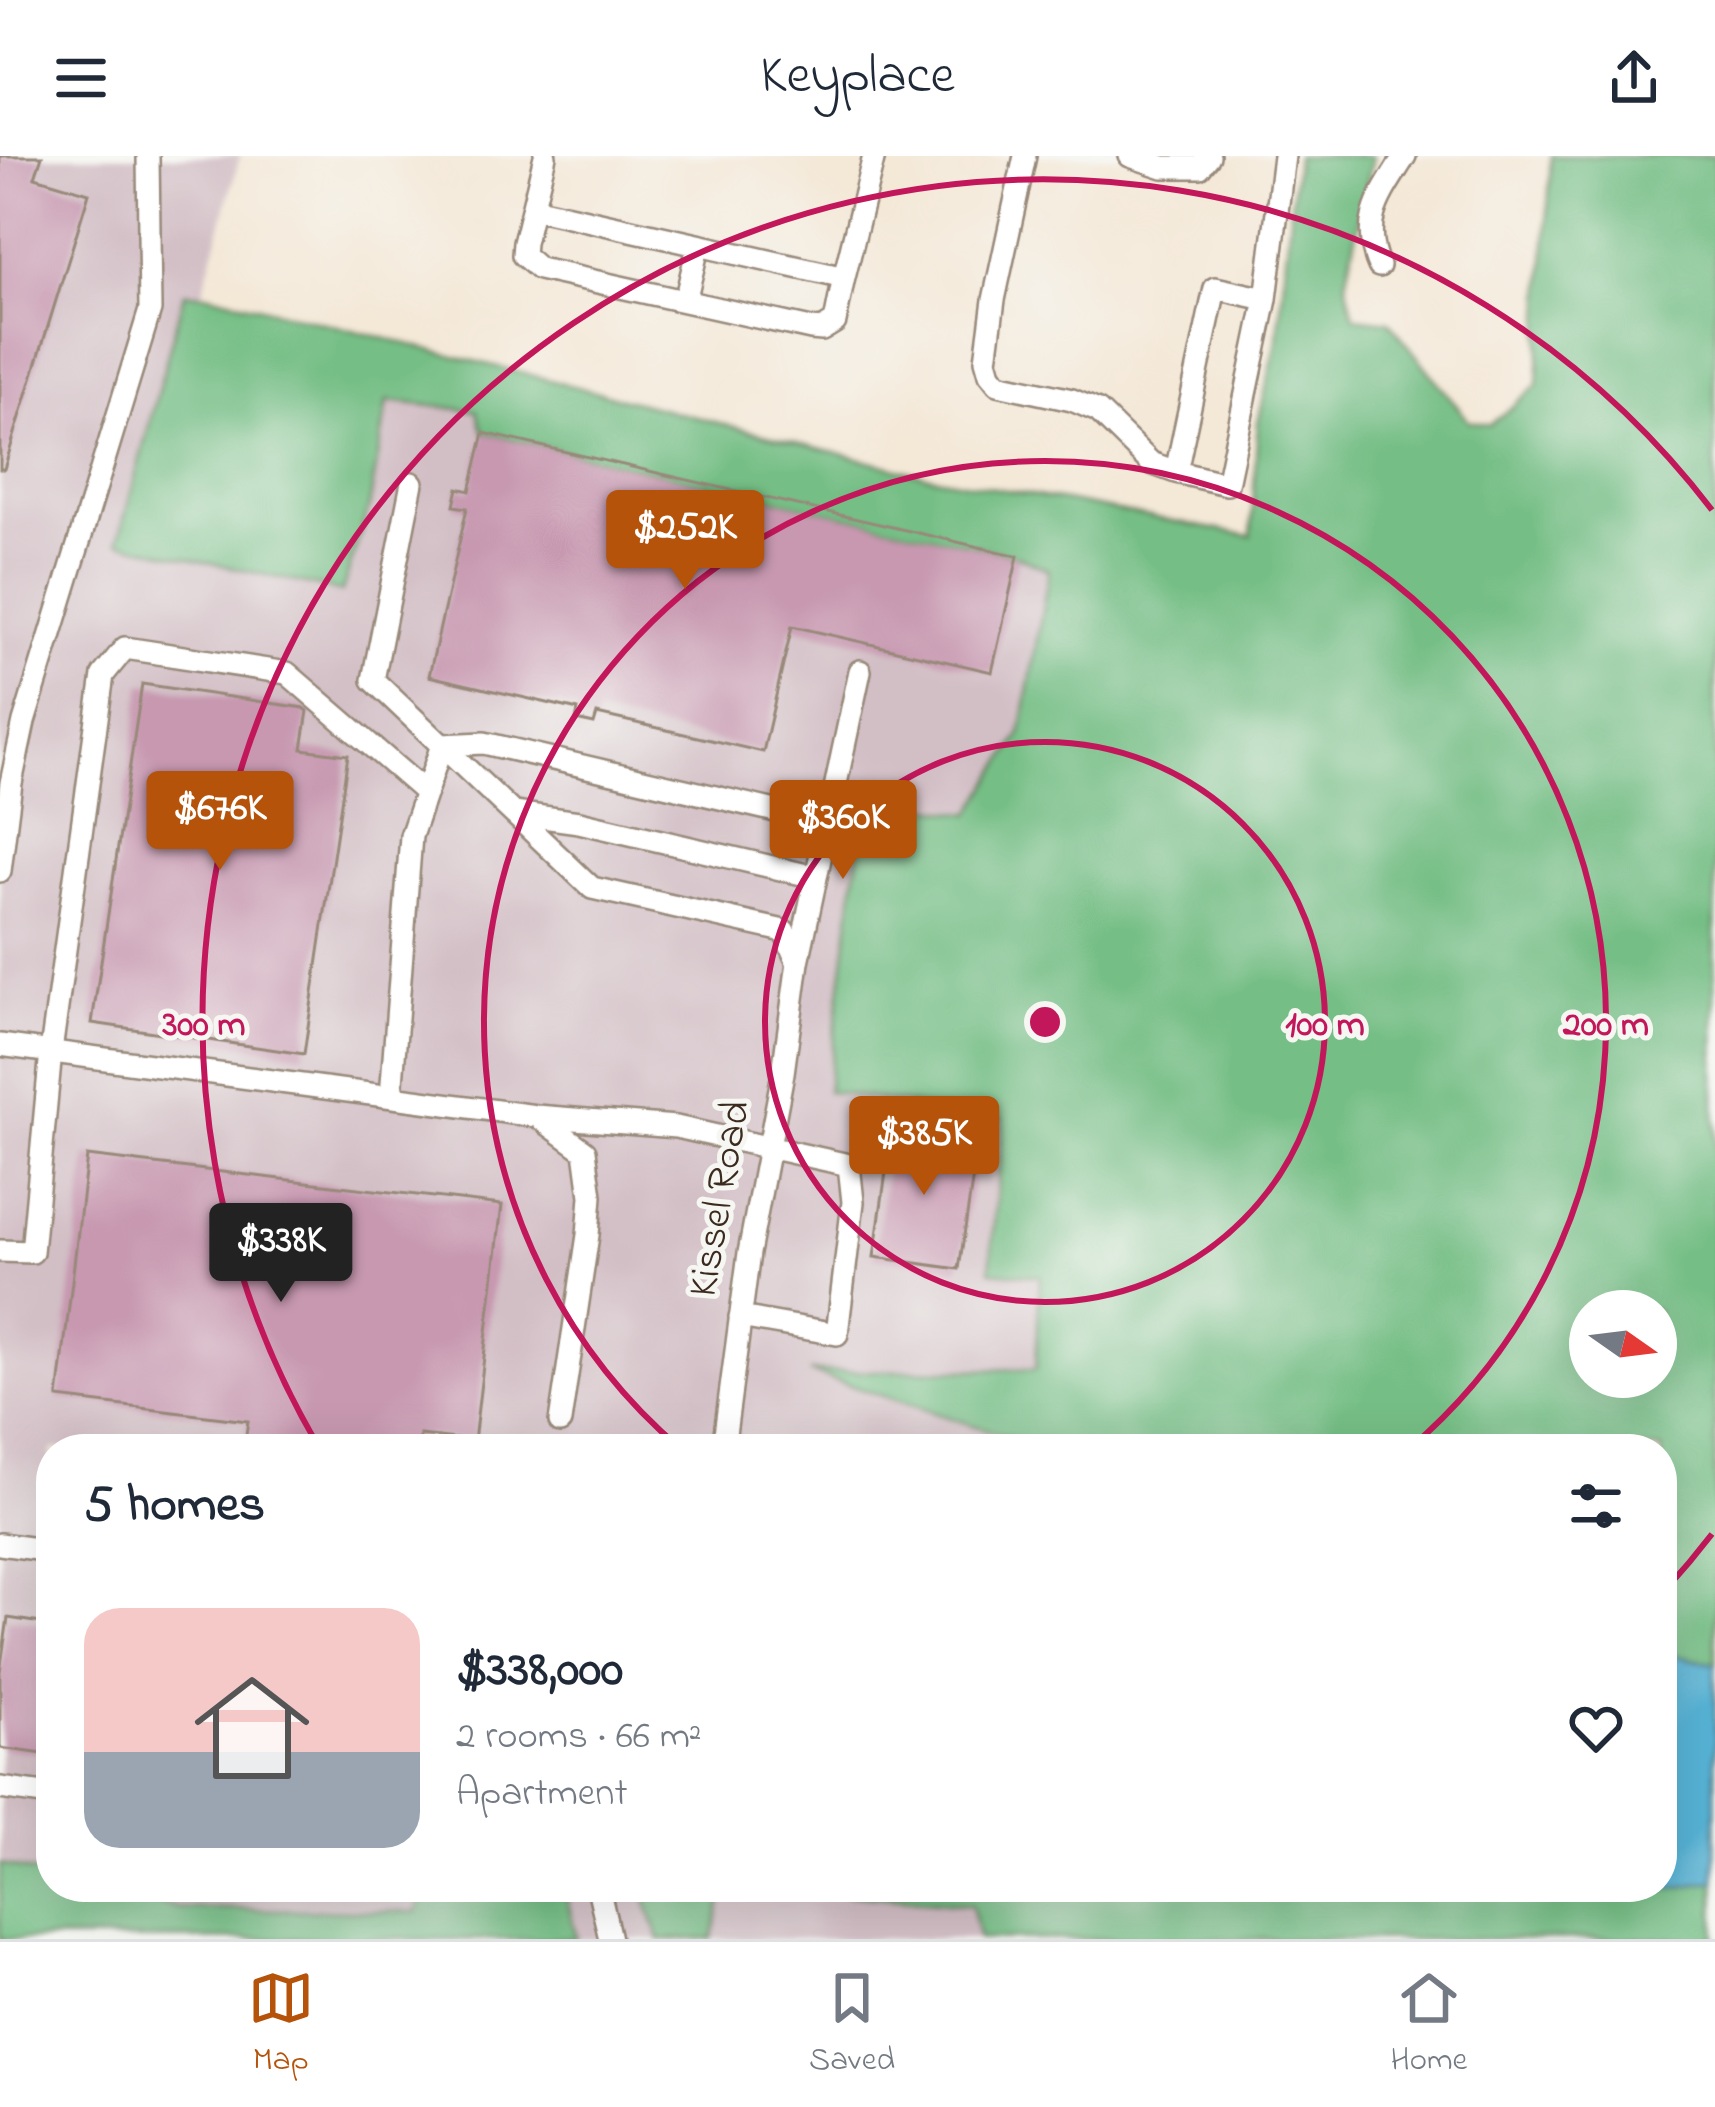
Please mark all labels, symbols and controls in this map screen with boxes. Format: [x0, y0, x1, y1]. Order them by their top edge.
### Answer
text: Keyplace [760, 39, 955, 117]
icon: menu [48, 45, 114, 111]
icon: share [1601, 45, 1667, 111]
pin: $252K [601, 490, 769, 592]
text: $252K [633, 500, 737, 557]
pin: $676K [136, 771, 304, 873]
pin: $360K [759, 780, 927, 882]
text: $676K [174, 781, 266, 838]
text: $360K [797, 790, 889, 847]
text: 300 m [162, 1000, 246, 1053]
text: 100 m [1285, 1000, 1365, 1053]
text: 200 m [1562, 1000, 1649, 1053]
centre of rings [1024, 1001, 1066, 1043]
street label: Kissel Road [674, 1096, 768, 1302]
pin: $385K [840, 1096, 1008, 1198]
text: $385K [876, 1106, 972, 1163]
pin: $338K [197, 1203, 365, 1305]
text: $338K [236, 1213, 326, 1270]
north arrow [1569, 1290, 1677, 1398]
map controls [1569, 1290, 1677, 1398]
text: 5 homes [84, 1469, 265, 1544]
icon: filters [1563, 1473, 1629, 1539]
text: $338,000 [456, 1634, 623, 1709]
icon: home [180, 1656, 324, 1800]
icon: heart [1563, 1695, 1629, 1761]
text: 2 rooms · 66 m² [456, 1709, 702, 1766]
text: Apartment [456, 1766, 628, 1823]
tab: Map [248, 1965, 314, 2085]
tab: Saved [809, 1965, 895, 2085]
tab: Home [1391, 1965, 1467, 2085]

